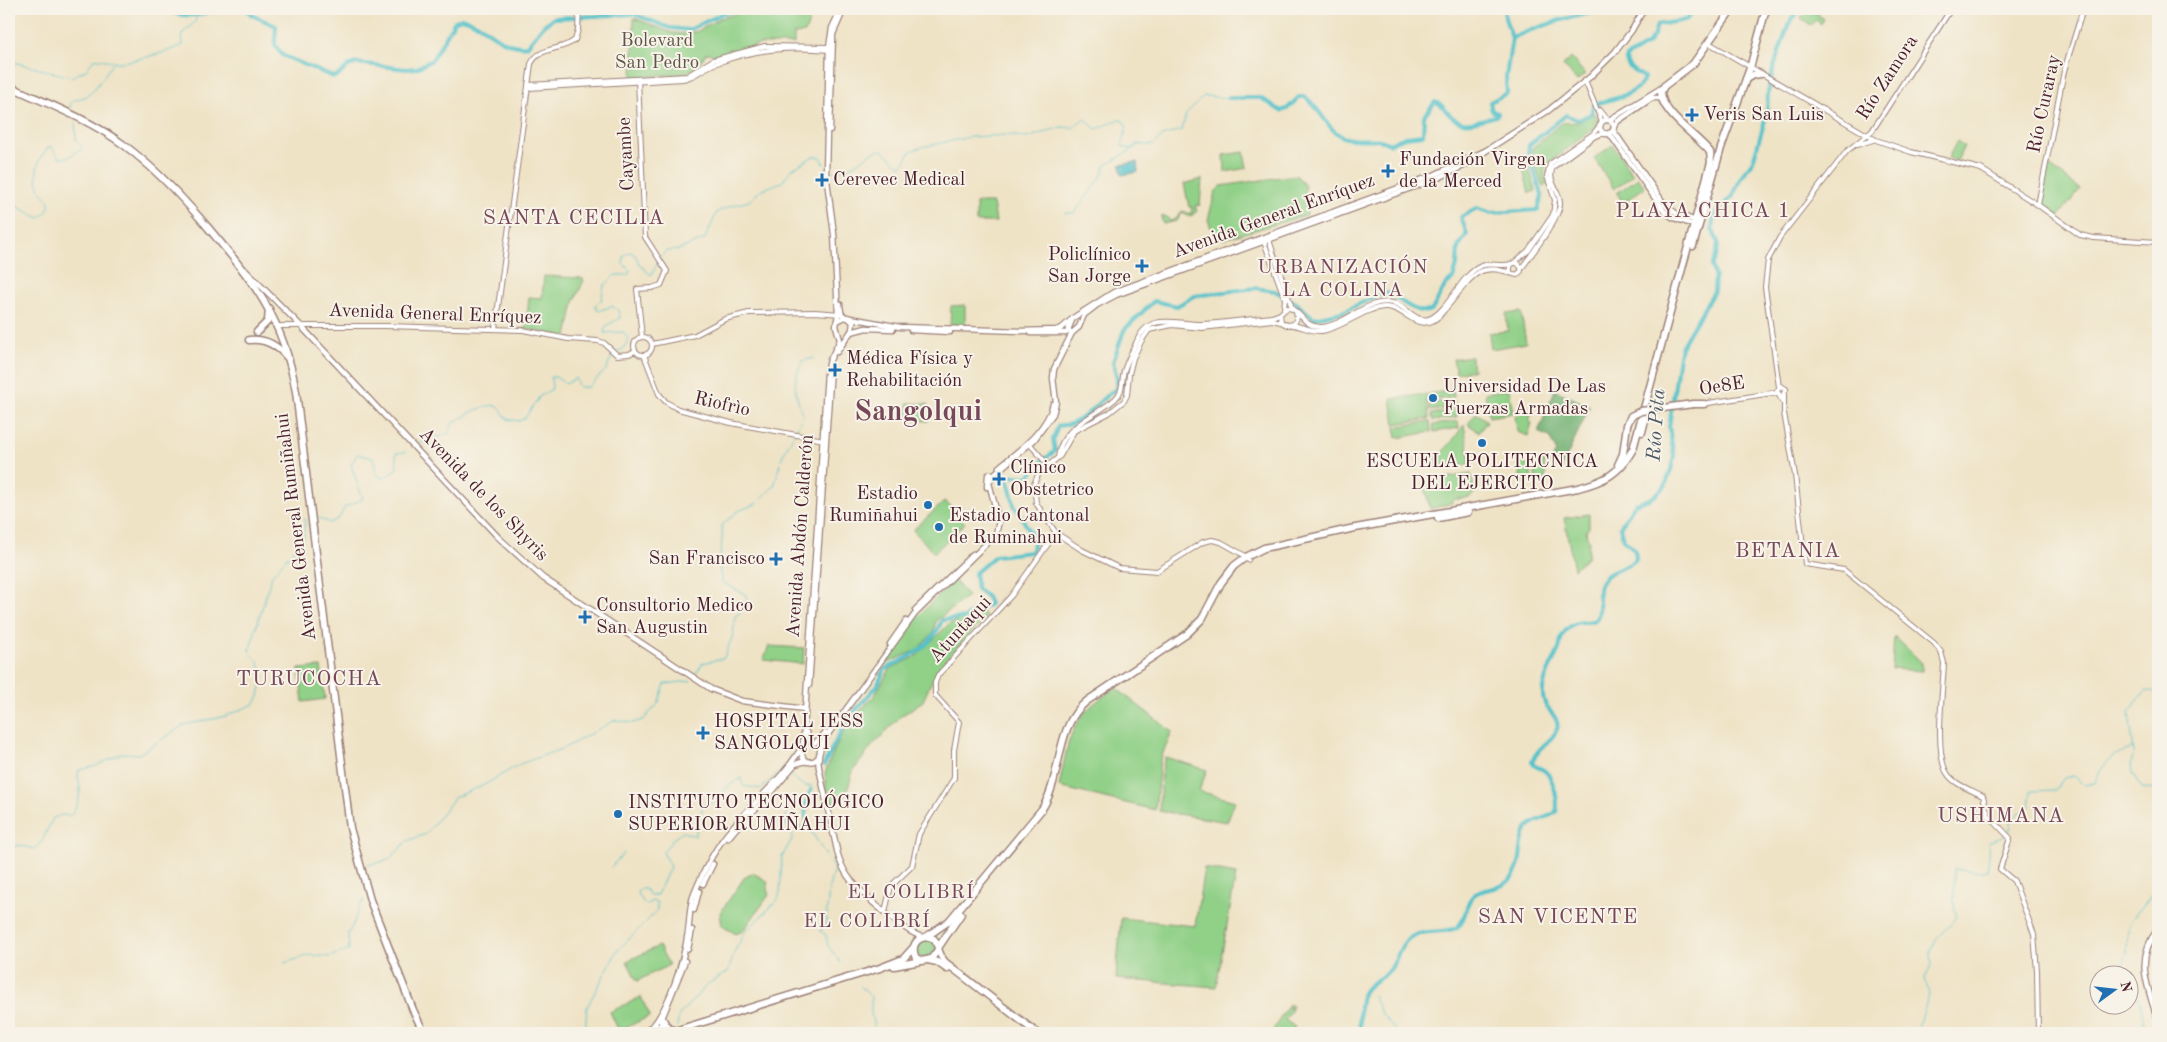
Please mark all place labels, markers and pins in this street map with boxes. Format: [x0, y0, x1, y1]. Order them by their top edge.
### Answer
place label: Veris San Luis [1703, 106, 1824, 125]
marker: Veris San Luis [1685, 108, 1699, 122]
place label: Fundación Virgen de la Merced [1399, 151, 1546, 192]
marker: Fundación Virgen de la Merced [1381, 164, 1395, 178]
place label: Cerevec Medical [833, 171, 965, 190]
marker: Cerevec Medical [815, 173, 829, 187]
place label: Policlínico San Jorge [1048, 246, 1131, 287]
marker: Policlínico San Jorge [1135, 259, 1149, 273]
place label: Médica Física y Rehabilitación [846, 350, 973, 391]
marker: Médica Física y Rehabilitación [828, 363, 842, 377]
place label: Universidad De Las Fuerzas Armadas [1443, 378, 1606, 419]
marker: Universidad De Las Fuerzas Armadas [1427, 392, 1439, 404]
marker: ESCUELA POLITECNICA DEL EJERCITO [1476, 437, 1488, 449]
place label: ESCUELA POLITECNICA DEL EJERCITO [1366, 453, 1599, 494]
place label: Clínico Obstetrico [1010, 459, 1094, 500]
marker: Clínico Obstetrico [992, 472, 1006, 486]
place label: Estadio Rumiñahui [829, 485, 918, 526]
marker: Estadio Rumiñahui [922, 499, 934, 511]
place label: Estadio Cantonal de Ruminahui [949, 507, 1089, 548]
marker: Estadio Cantonal de Ruminahui [933, 521, 945, 533]
place label: San Francisco [649, 550, 765, 569]
marker: San Francisco [769, 552, 783, 566]
place label: Consultorio Medico San Augustin [596, 597, 753, 638]
marker: Consultorio Medico San Augustin [578, 610, 592, 624]
place label: HOSPITAL IESS SANGOLQUI [714, 713, 863, 754]
marker: HOSPITAL IESS SANGOLQUI [696, 726, 710, 740]
place label: INSTITUTO TECNOLÓGICO SUPERIOR RUMIÑAHUI [628, 789, 884, 835]
marker: INSTITUTO TECNOLÓGICO SUPERIOR RUMIÑAHUI [612, 808, 624, 820]

